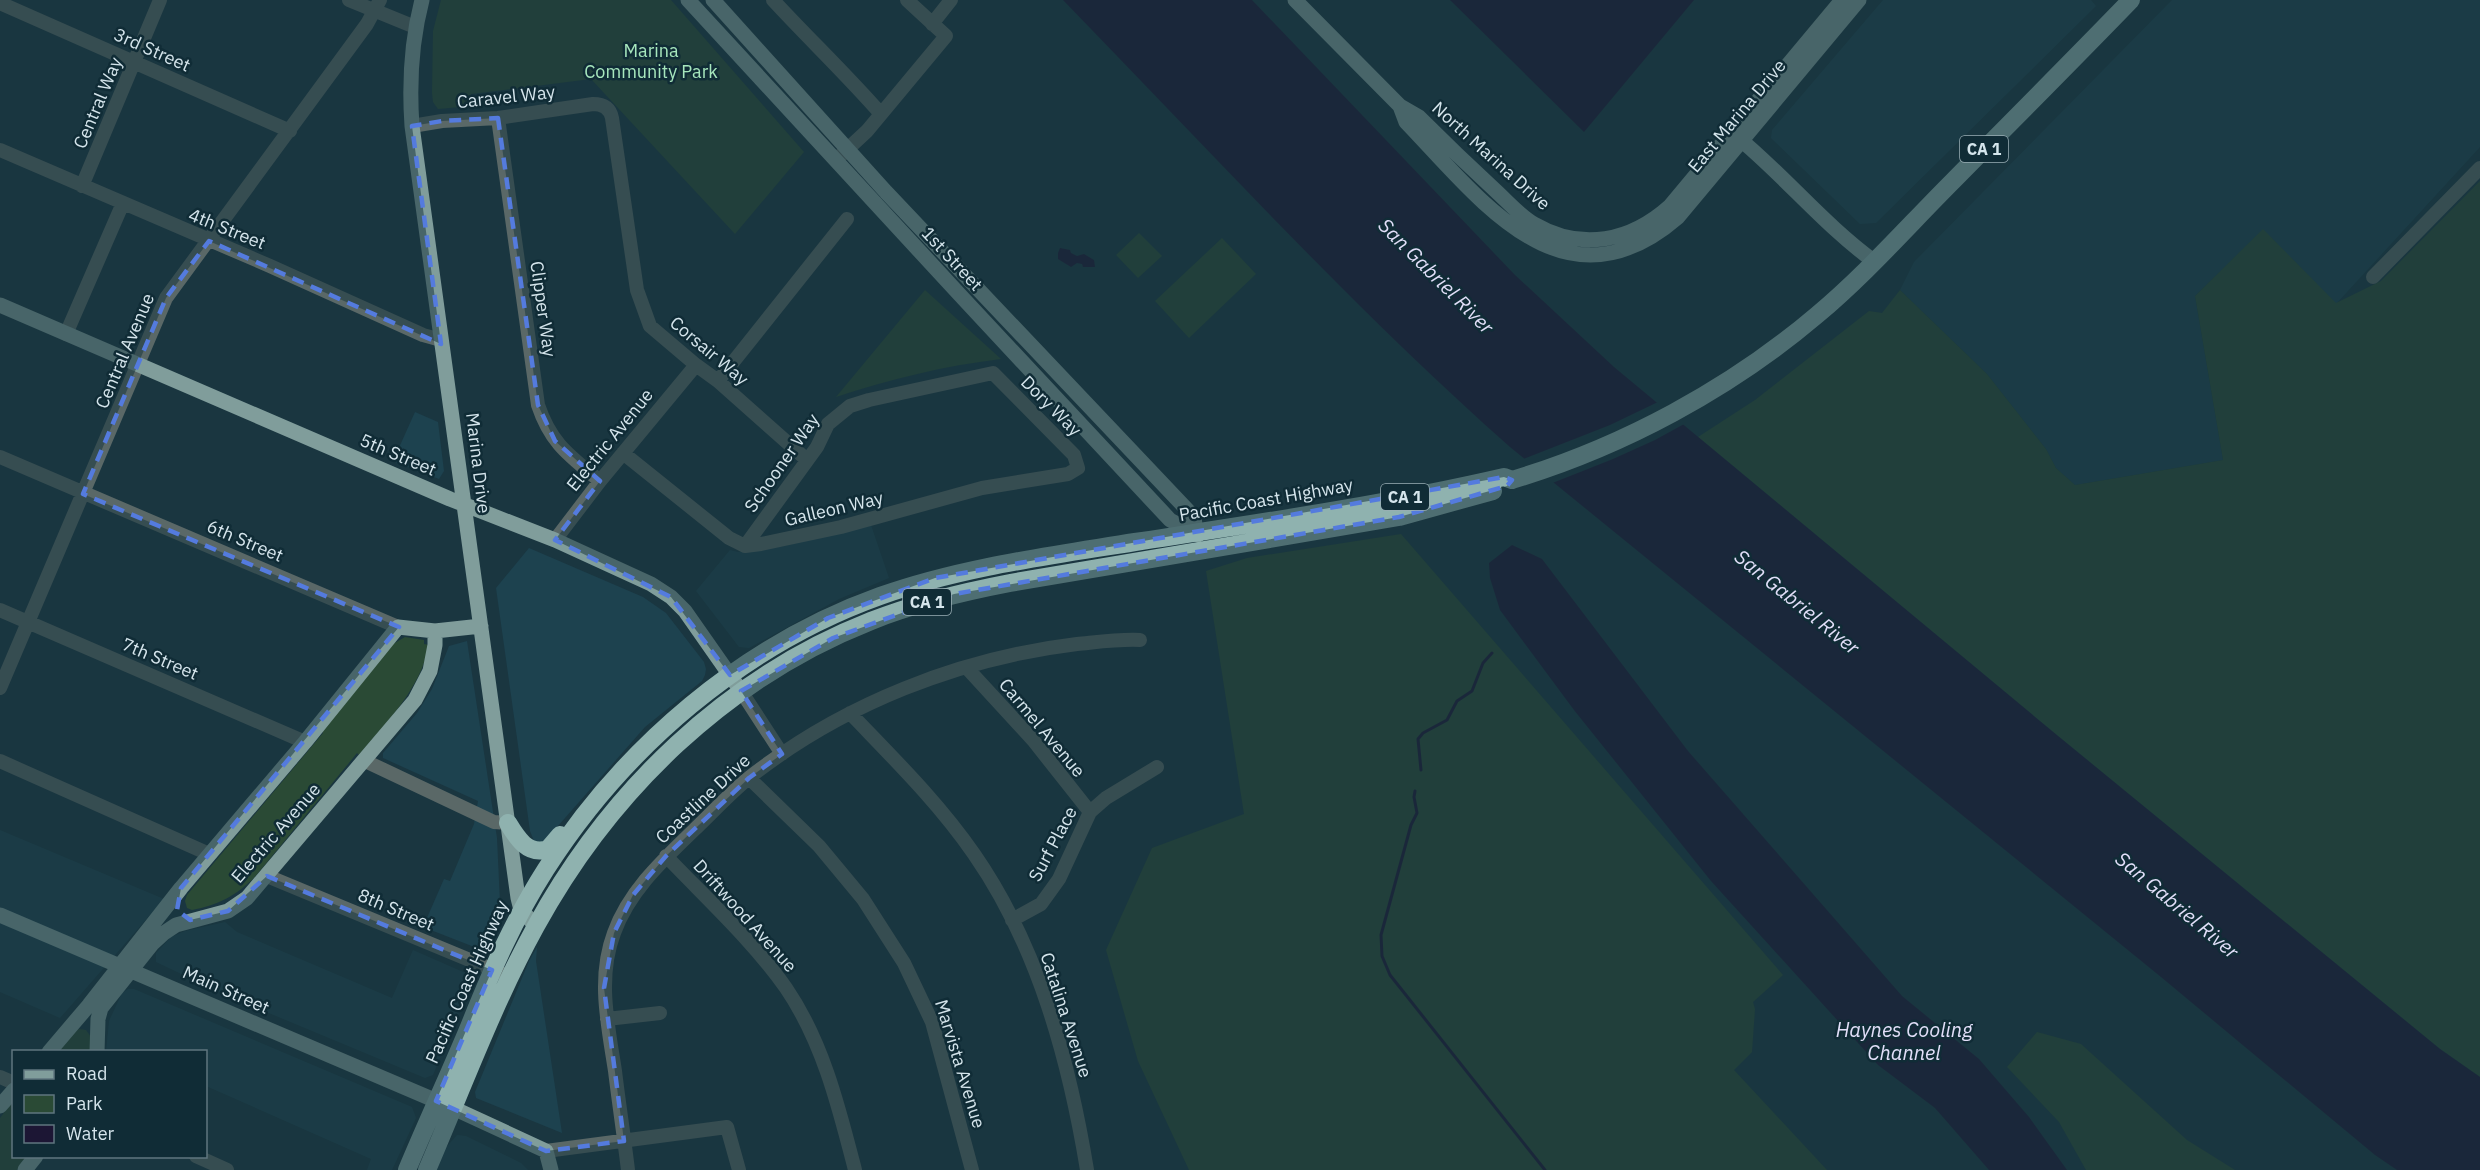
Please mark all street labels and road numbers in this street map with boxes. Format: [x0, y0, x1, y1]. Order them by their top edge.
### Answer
street label: 3rd Street [110, 22, 194, 77]
street label: Central Way [68, 54, 127, 152]
street label: East Marina Drive [1683, 54, 1791, 177]
street label: Caravel Way [456, 80, 556, 113]
street label: North Marina Drive [1427, 96, 1555, 215]
road number: CA 1 [1960, 136, 2008, 162]
street label: 4th Street [185, 203, 269, 254]
street label: 1st Street [917, 222, 988, 296]
street label: Clipper Way [525, 260, 562, 358]
street label: Central Avenue [90, 290, 159, 412]
street label: Corsair Way [665, 311, 753, 390]
street label: Dory Way [1016, 370, 1087, 441]
street label: Electric Avenue [561, 384, 658, 496]
street label: Schooner Way [739, 409, 824, 517]
street label: Marina Drive [461, 411, 496, 515]
street label: 5th Street [356, 428, 440, 481]
street label: Pacific Coast Highway [1177, 473, 1355, 526]
road number: CA 1 [1381, 484, 1429, 510]
street label: Galleon Way [782, 486, 886, 531]
street label: 6th Street [203, 514, 287, 567]
road number: CA 1 [903, 589, 951, 615]
street label: 7th Street [118, 632, 202, 685]
street label: Carmel Avenue [994, 673, 1091, 782]
street label: Coastline Drive [650, 749, 755, 848]
street label: Electric Avenue [226, 778, 325, 887]
street label: Surf Place [1023, 802, 1082, 885]
street label: Driftwood Avenue [689, 854, 802, 977]
street label: 8th Street [354, 883, 438, 936]
street label: Pacific Coast Highway [420, 896, 513, 1067]
street label: Catalina Avenue [1035, 949, 1098, 1080]
street label: Main Street [179, 960, 273, 1019]
street label: Marvista Avenue [930, 997, 991, 1131]

